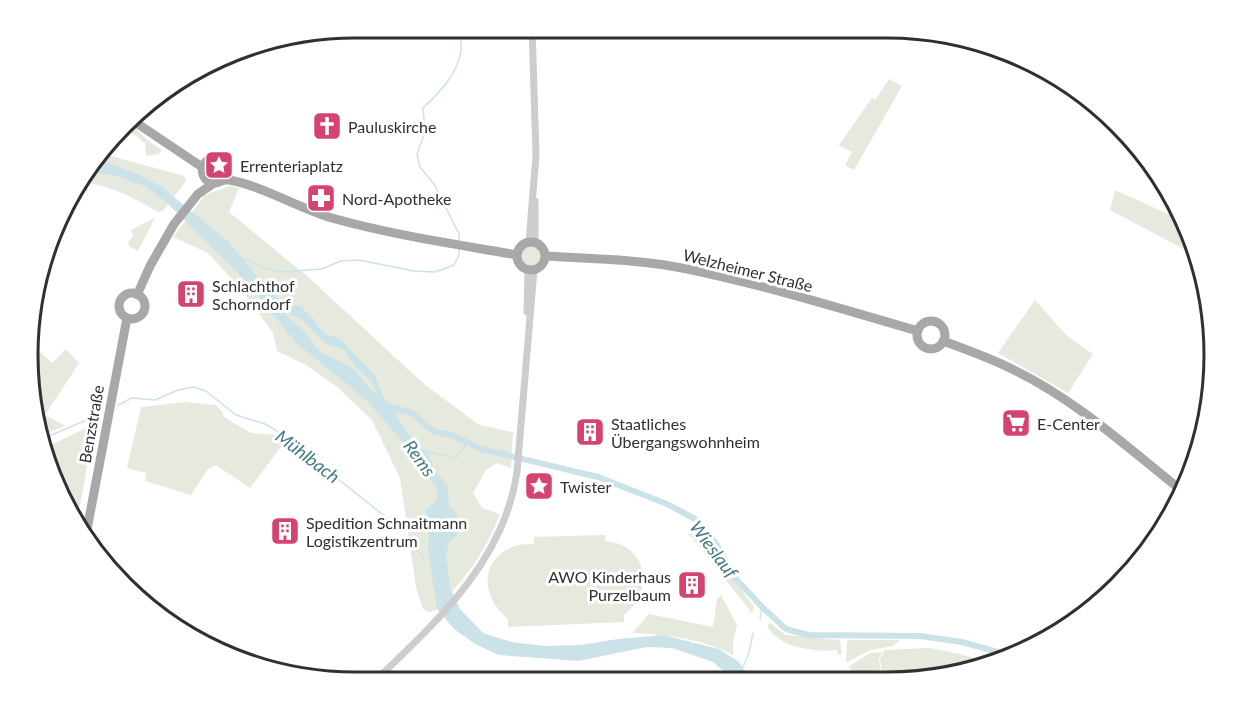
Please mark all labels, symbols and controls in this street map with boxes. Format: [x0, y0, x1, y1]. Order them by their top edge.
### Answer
church icon: Pauluskirche [311, 110, 343, 142]
place label: Pauluskirche [348, 117, 436, 136]
place icon: Errenteriaplatz [203, 149, 235, 181]
place label: Errenteriaplatz [240, 156, 343, 175]
pharmacy icon: Nord-Apotheke [305, 182, 337, 214]
place label: Nord-Apotheke [342, 189, 451, 208]
street label: Welzheimer Straße [681, 245, 815, 295]
place label: Schlachthof Schorndorf [212, 276, 295, 313]
building icon: Schlachthof Schorndorf [175, 278, 207, 310]
street label: Benzstraße [75, 384, 107, 464]
supermarket icon: E-Center [1000, 407, 1032, 439]
place label: Staatliches Übergangswohnheim [611, 414, 760, 451]
place label: E-Center [1037, 414, 1100, 433]
building icon: Staatliches Übergangswohnheim [574, 416, 606, 448]
water label: Mühlbach [271, 425, 345, 487]
water label: Rems [399, 435, 441, 481]
place icon: Twister [523, 470, 555, 502]
place label: Twister [560, 477, 612, 496]
place label: Spedition Schnaitmann Logistikzentrum [306, 513, 467, 550]
building icon: Spedition Schnaitmann Logistikzentrum [269, 515, 301, 547]
water label: Wieslauf [685, 516, 743, 583]
place label: AWO Kinderhaus Purzelbaum [548, 567, 671, 604]
building icon: AWO Kinderhaus Purzelbaum [676, 569, 708, 601]

